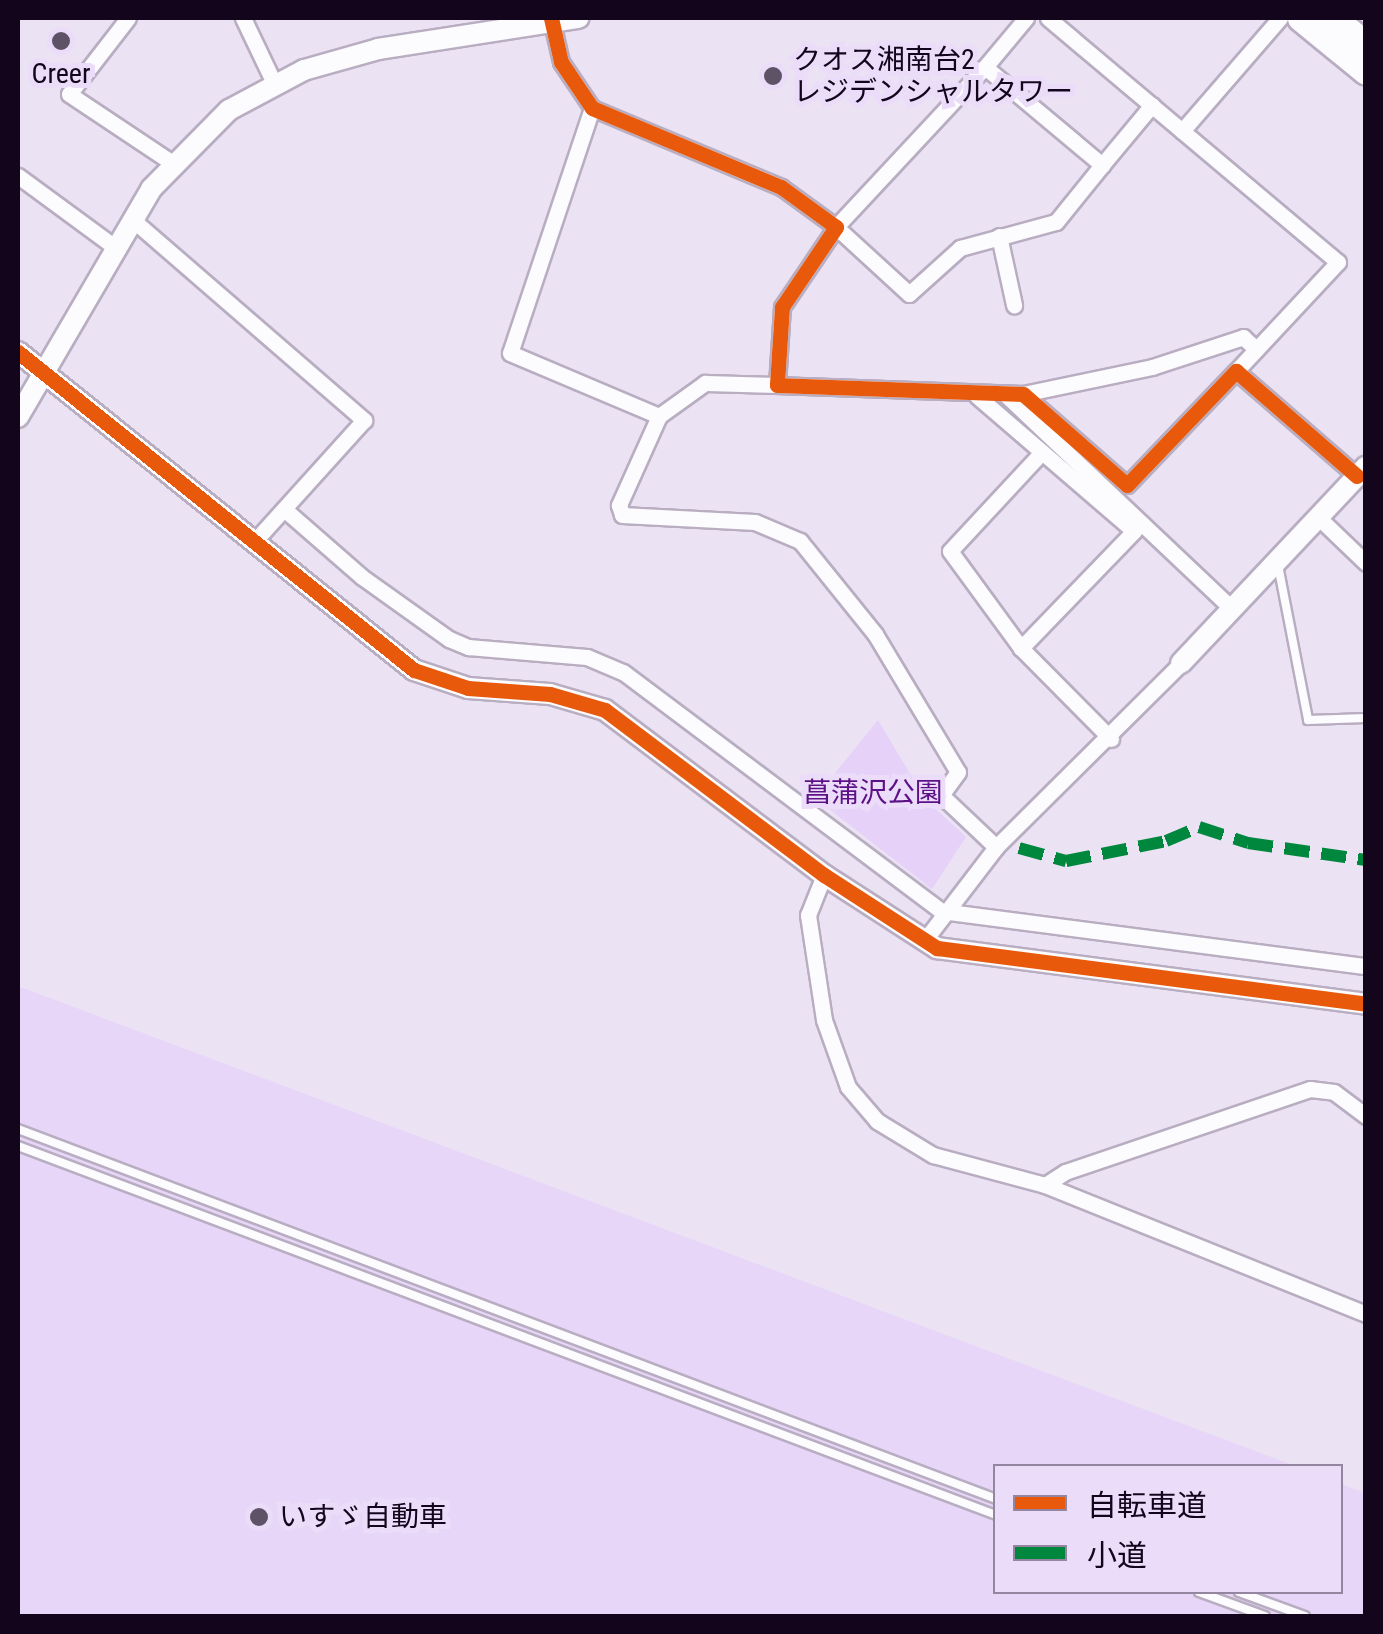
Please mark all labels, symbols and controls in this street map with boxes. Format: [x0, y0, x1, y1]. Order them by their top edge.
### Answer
marker: Creer [50, 30, 72, 52]
place label: クオス湘南台2 レジデンシャルタワー [793, 43, 1073, 109]
place label: Creer [32, 57, 90, 91]
marker: クオス湘南台2 レジデンシャルタワー [762, 65, 784, 87]
park label: 菖蒲沢公園 [803, 776, 943, 810]
legend [993, 1464, 1343, 1594]
text: 自転車道 [1087, 1488, 1207, 1523]
place label: いすゞ自動車 [279, 1500, 447, 1534]
marker: いすゞ自動車 [248, 1506, 270, 1528]
text: 小道 [1087, 1538, 1147, 1573]

